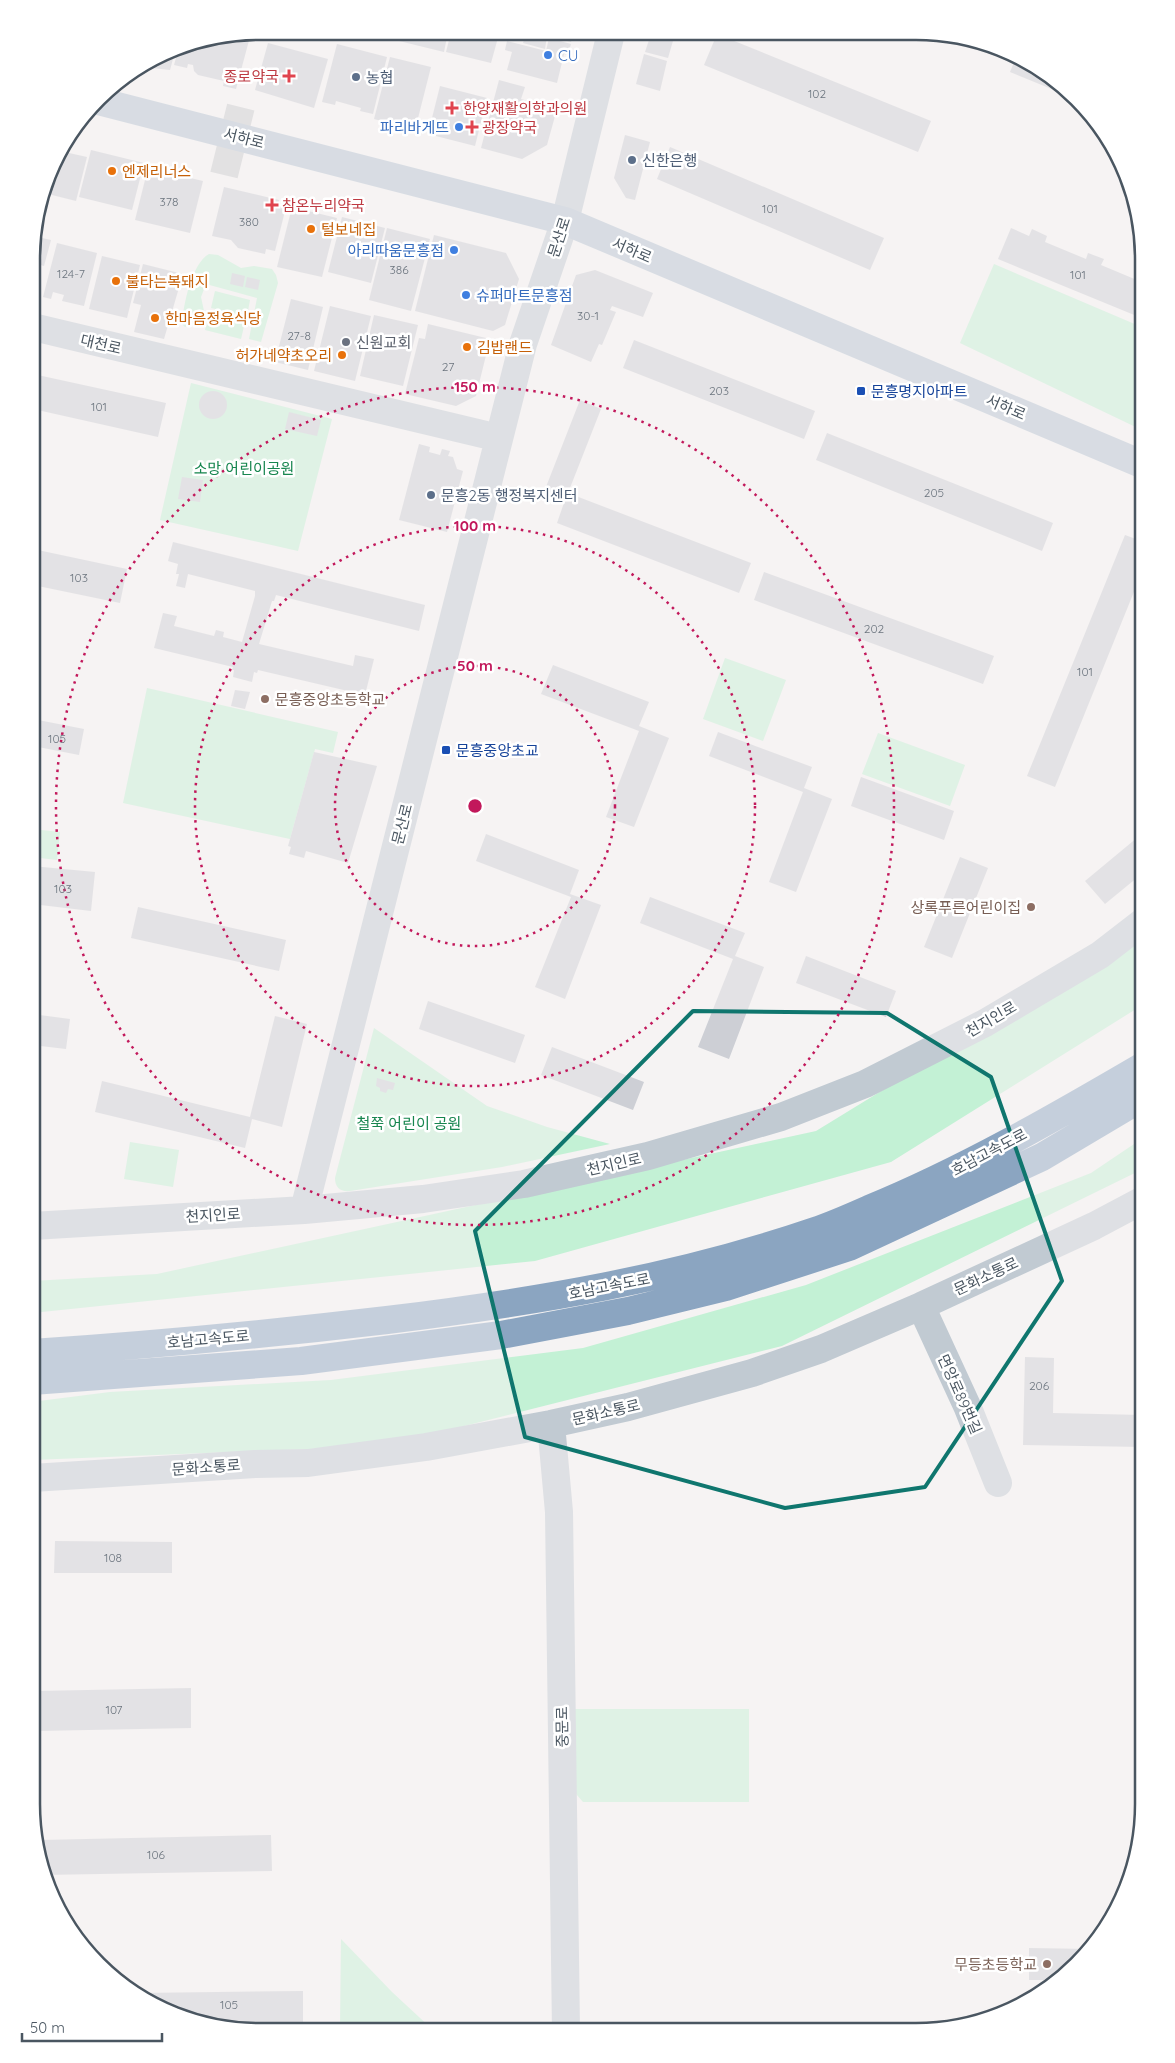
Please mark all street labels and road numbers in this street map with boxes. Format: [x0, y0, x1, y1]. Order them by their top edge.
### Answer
street label: 서하로 [222, 124, 266, 152]
street label: 문산로 [544, 214, 574, 260]
street label: 서하로 [609, 233, 655, 267]
street label: 대천로 [79, 330, 123, 358]
street label: 서하로 [983, 390, 1029, 424]
street label: 문산로 [388, 802, 416, 846]
street label: 천지인로 [962, 997, 1020, 1041]
street label: 호남고속도로 [948, 1124, 1030, 1180]
street label: 천지인로 [585, 1149, 643, 1179]
street label: 천지인로 [185, 1204, 241, 1226]
street label: 문화소통로 [951, 1253, 1021, 1299]
street label: 호남고속도로 [567, 1269, 651, 1303]
street label: 호남고속도로 [166, 1326, 250, 1352]
street label: 면앙로89번길 [934, 1351, 986, 1437]
street label: 문화소통로 [570, 1395, 642, 1429]
street label: 문화소통로 [171, 1455, 241, 1479]
street label: 중문로 [552, 1706, 572, 1748]

